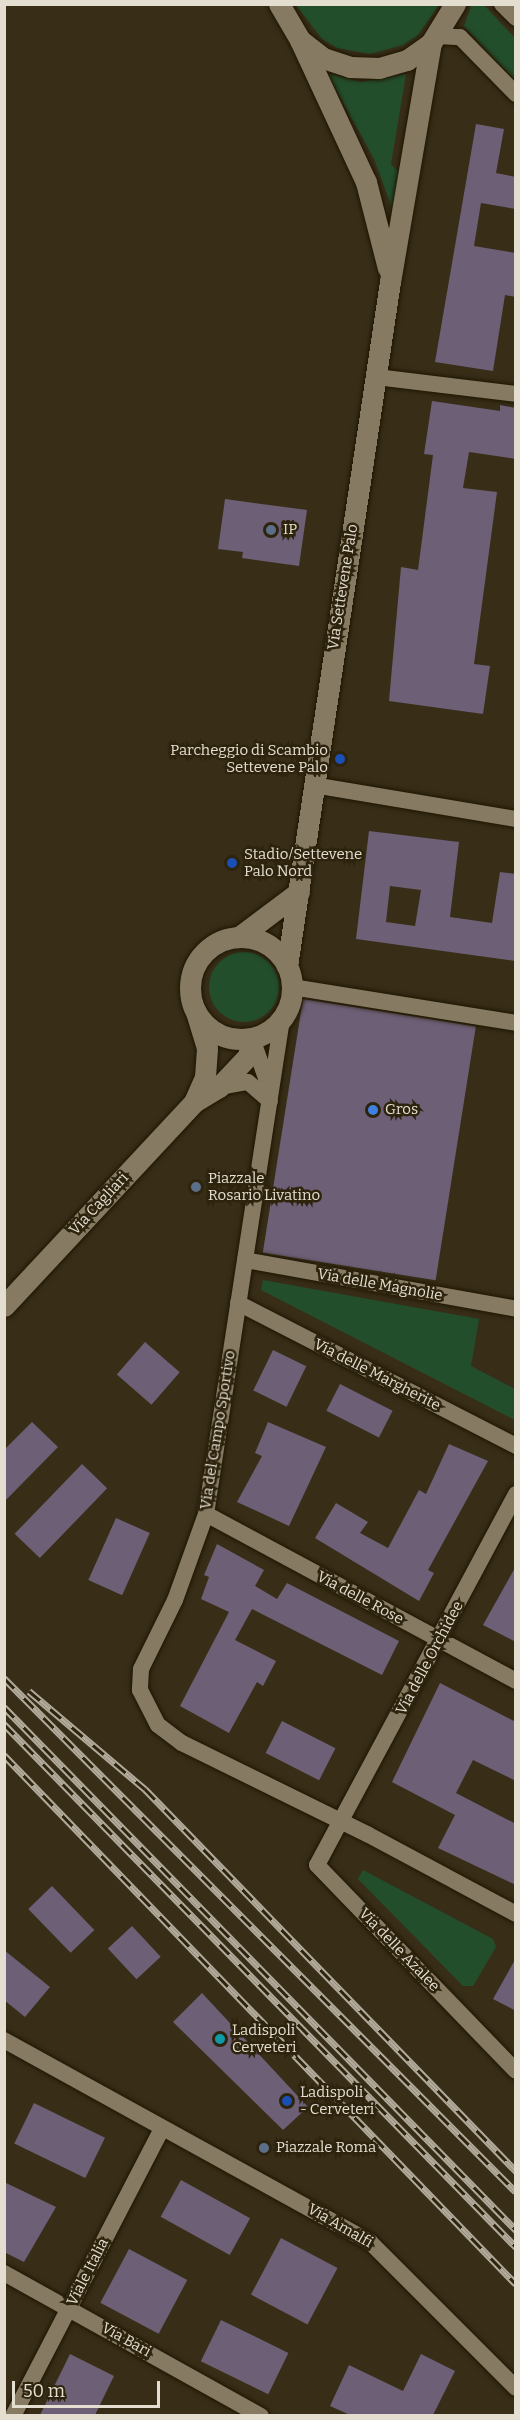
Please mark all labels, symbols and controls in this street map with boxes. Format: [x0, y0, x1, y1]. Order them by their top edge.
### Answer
place label: IP [283, 521, 297, 539]
marker: IP [264, 523, 278, 537]
street label: Via Settevene Palo [324, 523, 362, 651]
place label: Parcheggio di Scambio Settevene Palo [170, 741, 328, 776]
marker: Parcheggio di Scambio Settevene Palo [333, 752, 347, 766]
place label: Stadio/Settevene Palo Nord [244, 845, 362, 880]
marker: Stadio/Settevene Palo Nord [225, 856, 239, 870]
place label: Gros [385, 1101, 418, 1119]
marker: Gros [366, 1103, 380, 1117]
street label: Via Cagliari [66, 1169, 132, 1239]
place label: Piazzale Rosario Livatino [208, 1169, 320, 1204]
marker: Piazzale Rosario Livatino [189, 1180, 203, 1194]
street label: Via delle Magnolie [316, 1265, 444, 1305]
street label: Via delle Margherite [311, 1335, 443, 1415]
street label: Via del Campo Sportivo [197, 1349, 239, 1511]
street label: Via delle Rose [314, 1568, 406, 1628]
street label: Via delle Orchidee [393, 1598, 467, 1718]
street label: Via delle Azalee [355, 1905, 443, 1995]
place label: Ladispoli Cerveteri [232, 2021, 296, 2056]
marker: Ladispoli Cerveteri [213, 2032, 227, 2046]
place label: Ladispoli - Cerveteri [300, 2083, 374, 2118]
marker: Ladispoli - Cerveteri [278, 2092, 296, 2110]
place label: Piazzale Roma [276, 2139, 376, 2157]
marker: Piazzale Roma [257, 2141, 271, 2155]
street label: Via Amalfi [304, 2200, 376, 2252]
street label: Viale Italia [63, 2235, 113, 2309]
street label: Via Bari [98, 2319, 154, 2361]
scale bar [15, 2369, 164, 2407]
text: 50 m [23, 2380, 65, 2402]

